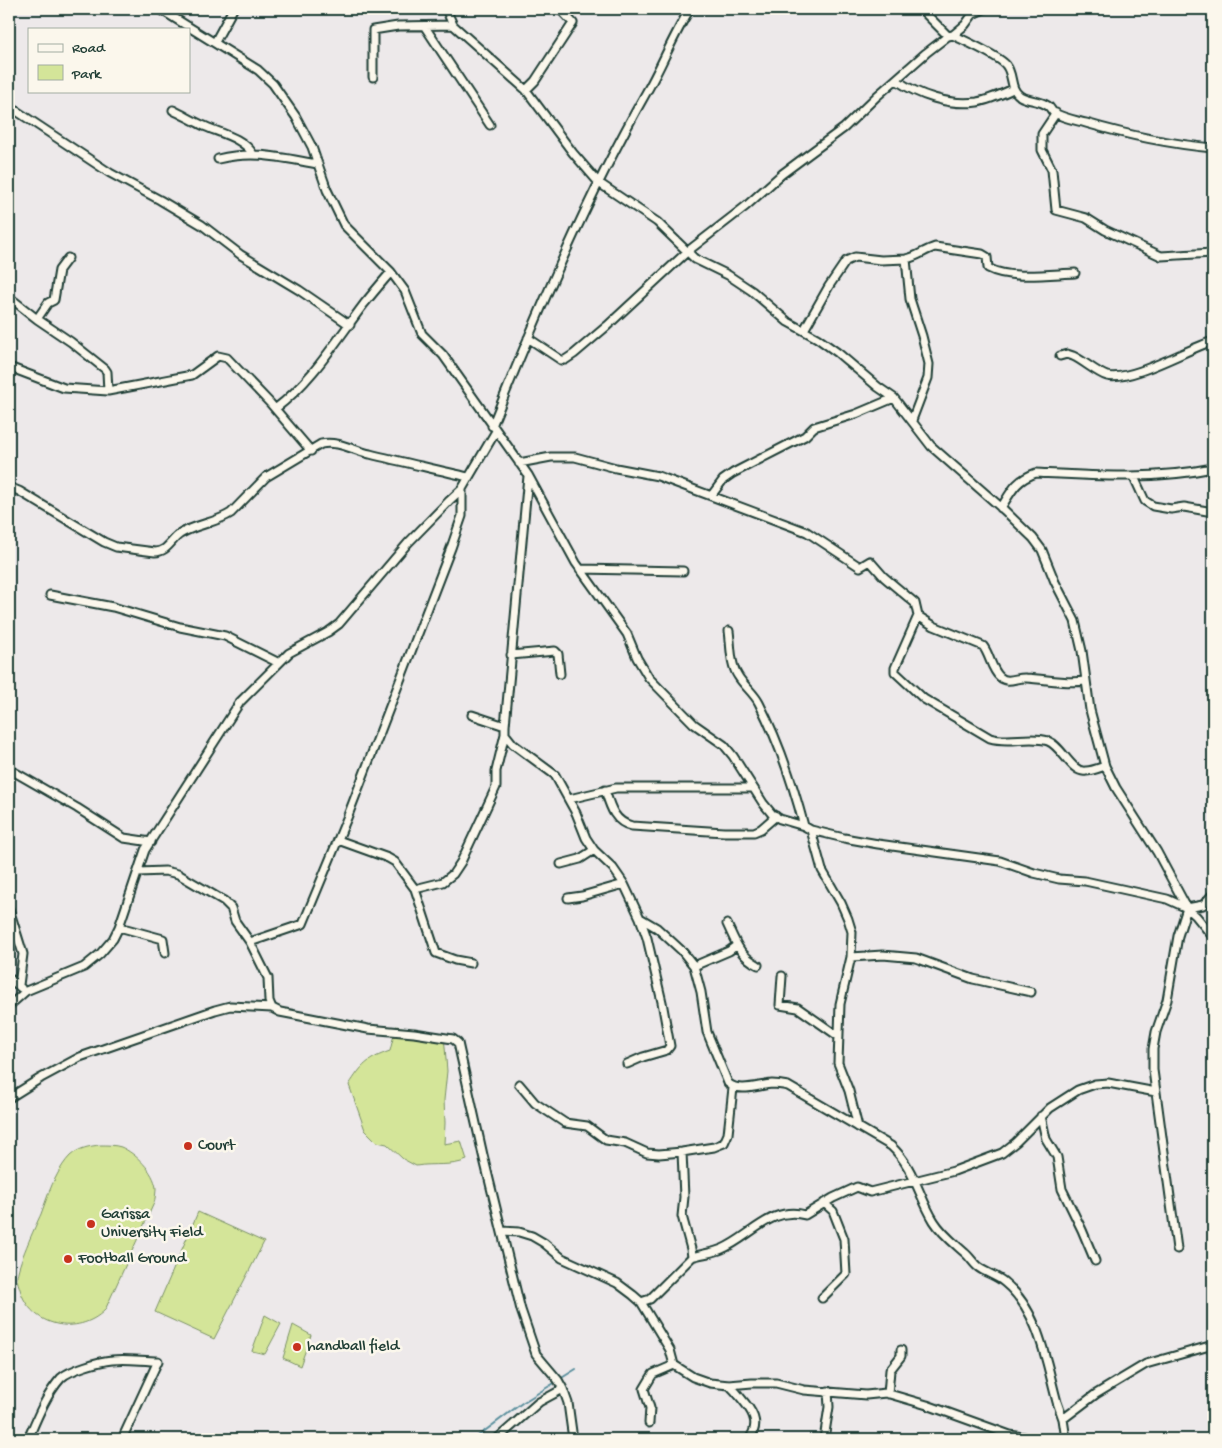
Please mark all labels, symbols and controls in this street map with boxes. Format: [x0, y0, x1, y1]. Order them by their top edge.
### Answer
legend [28, 28, 190, 92]
text: Road [72, 40, 106, 58]
text: Park [71, 66, 102, 84]
place label: Court [198, 1137, 236, 1156]
marker: Court [182, 1140, 194, 1152]
place label: Garissa University Field [101, 1206, 204, 1243]
marker: Garissa University Field [85, 1218, 97, 1230]
place label: Football Ground [77, 1250, 188, 1269]
marker: Football Ground [62, 1253, 74, 1265]
place label: handball field [307, 1338, 401, 1357]
marker: handball field [291, 1341, 303, 1353]

